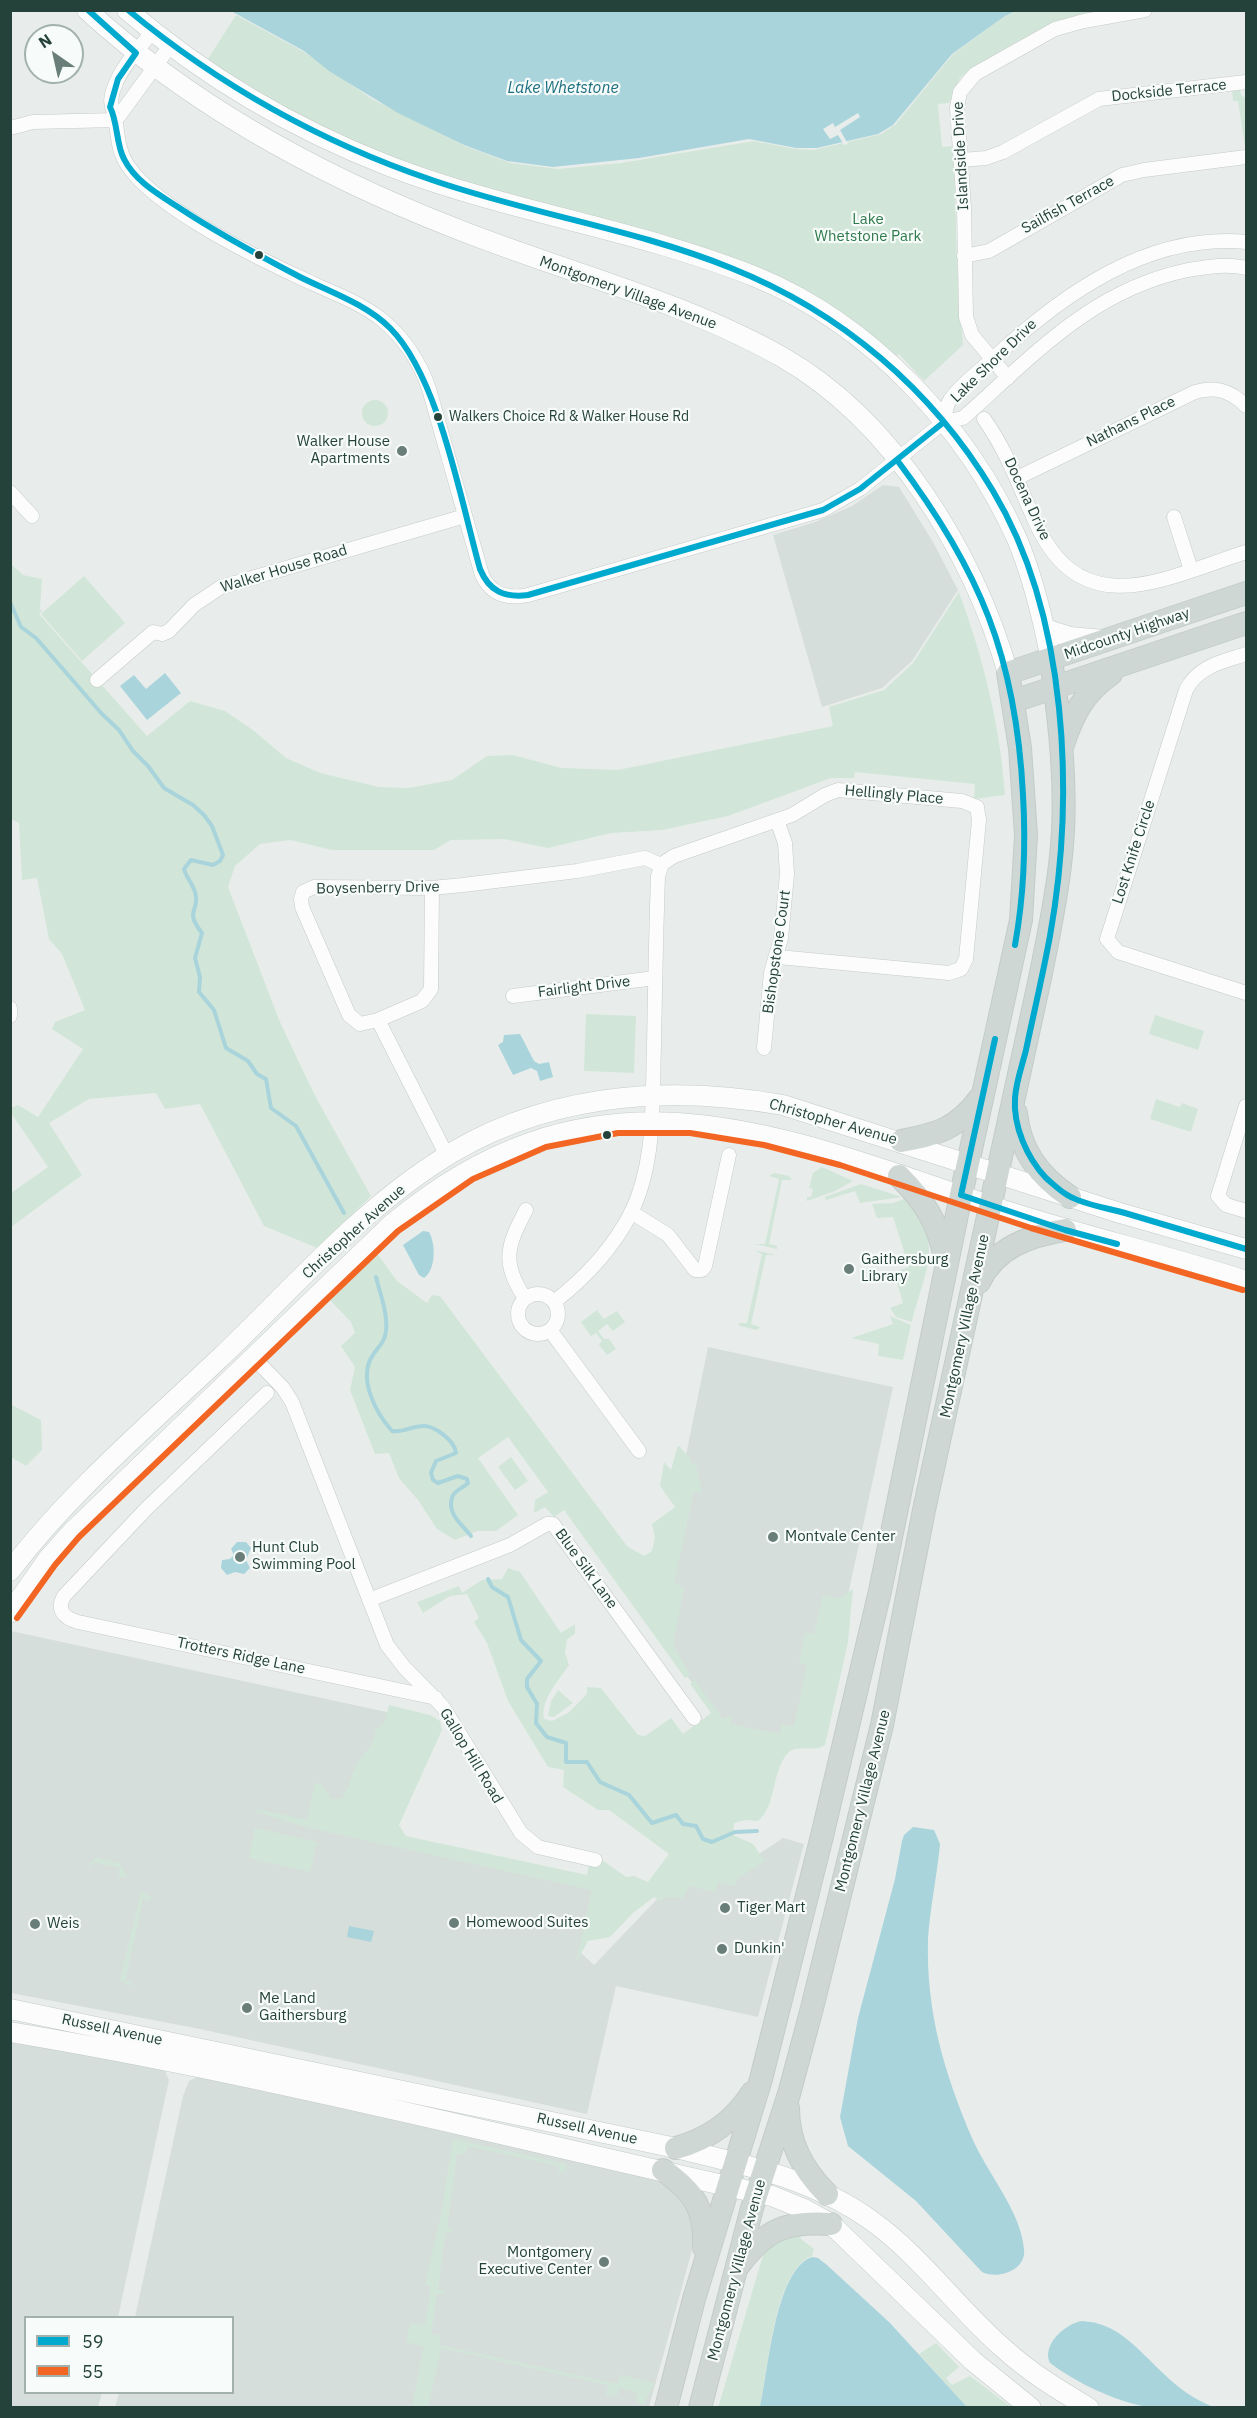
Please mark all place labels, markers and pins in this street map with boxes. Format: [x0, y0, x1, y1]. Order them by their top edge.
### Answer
unlabelled marker [253, 249, 265, 261]
place label: Walkers Choice Rd & Walker House Rd [449, 409, 689, 425]
marker: Walkers Choice Rd & Walker House Rd [432, 411, 444, 423]
place label: Walker House Apartments [297, 433, 390, 468]
marker: Walker House Apartments [395, 444, 409, 458]
unlabelled marker [601, 1129, 613, 1141]
place label: Gaithersburg Library [861, 1251, 948, 1286]
marker: Gaithersburg Library [842, 1262, 856, 1276]
place label: Montvale Center [785, 1528, 895, 1546]
marker: Montvale Center [766, 1530, 780, 1544]
place label: Hunt Club Swimming Pool [252, 1539, 356, 1574]
marker: Hunt Club Swimming Pool [233, 1550, 247, 1564]
place label: Tiger Mart [737, 1899, 805, 1917]
marker: Tiger Mart [718, 1901, 732, 1915]
place label: Homewood Suites [466, 1914, 588, 1932]
place label: Weis [47, 1915, 79, 1933]
marker: Homewood Suites [447, 1916, 461, 1930]
marker: Weis [28, 1917, 42, 1931]
place label: Dunkin' [734, 1940, 785, 1958]
marker: Dunkin' [715, 1942, 729, 1956]
place label: Me Land Gaithersburg [259, 1990, 346, 2025]
marker: Me Land Gaithersburg [240, 2001, 254, 2015]
place label: Montgomery Executive Center [478, 2244, 592, 2279]
marker: Montgomery Executive Center [597, 2255, 611, 2269]

